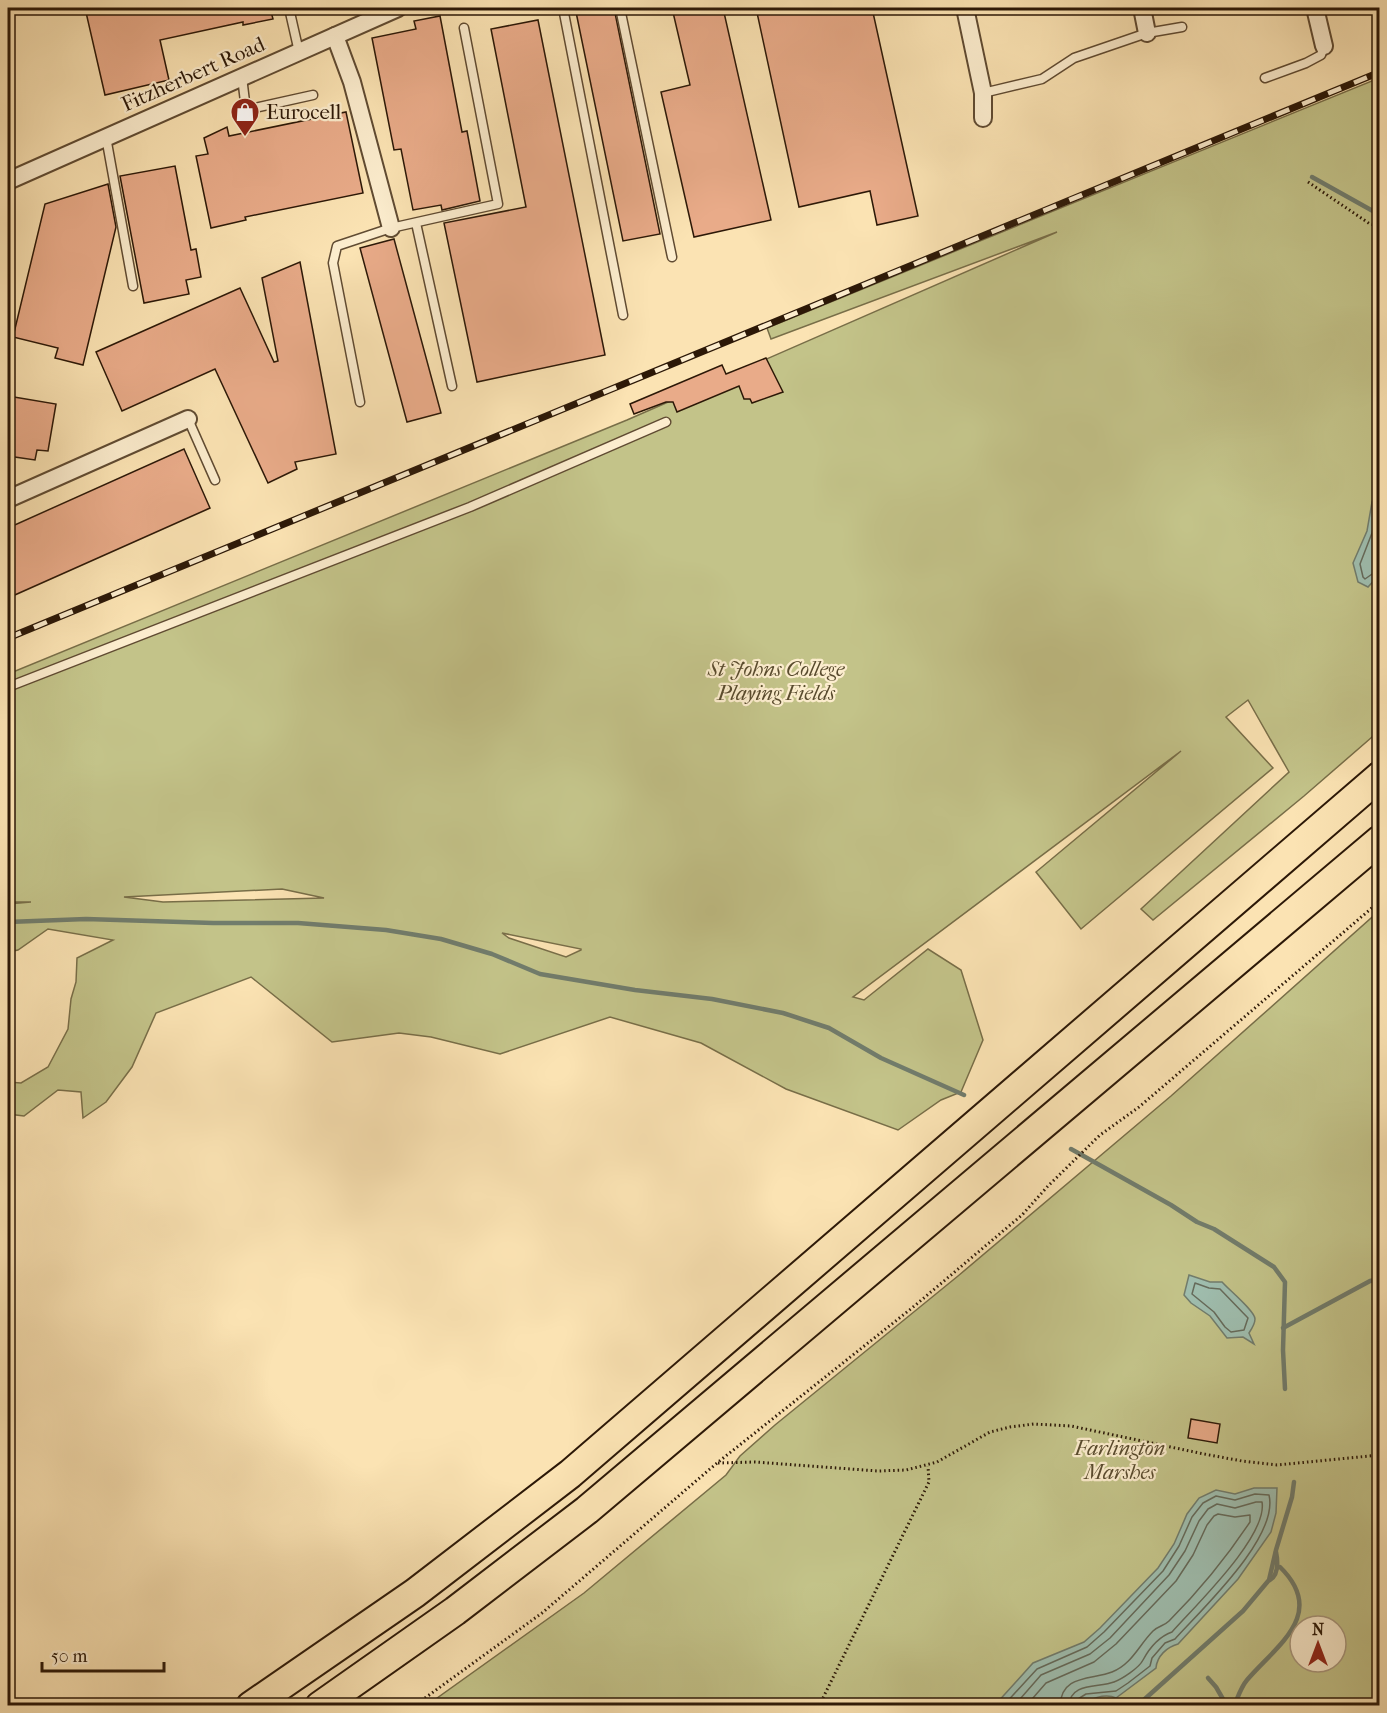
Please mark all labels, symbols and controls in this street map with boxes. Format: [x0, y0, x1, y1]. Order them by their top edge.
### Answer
street label: Fitzherbert Road [118, 31, 269, 116]
shop icon: Eurocell [229, 96, 261, 138]
place label: Eurocell [266, 100, 342, 124]
park label: St Johns College Playing Fields [707, 657, 845, 705]
park label: Farlington Marshes [1074, 1436, 1166, 1484]
north arrow [1288, 1614, 1348, 1674]
text: N [1312, 1620, 1325, 1639]
scale bar [42, 1635, 164, 1673]
text: 50 m [51, 1646, 88, 1667]

